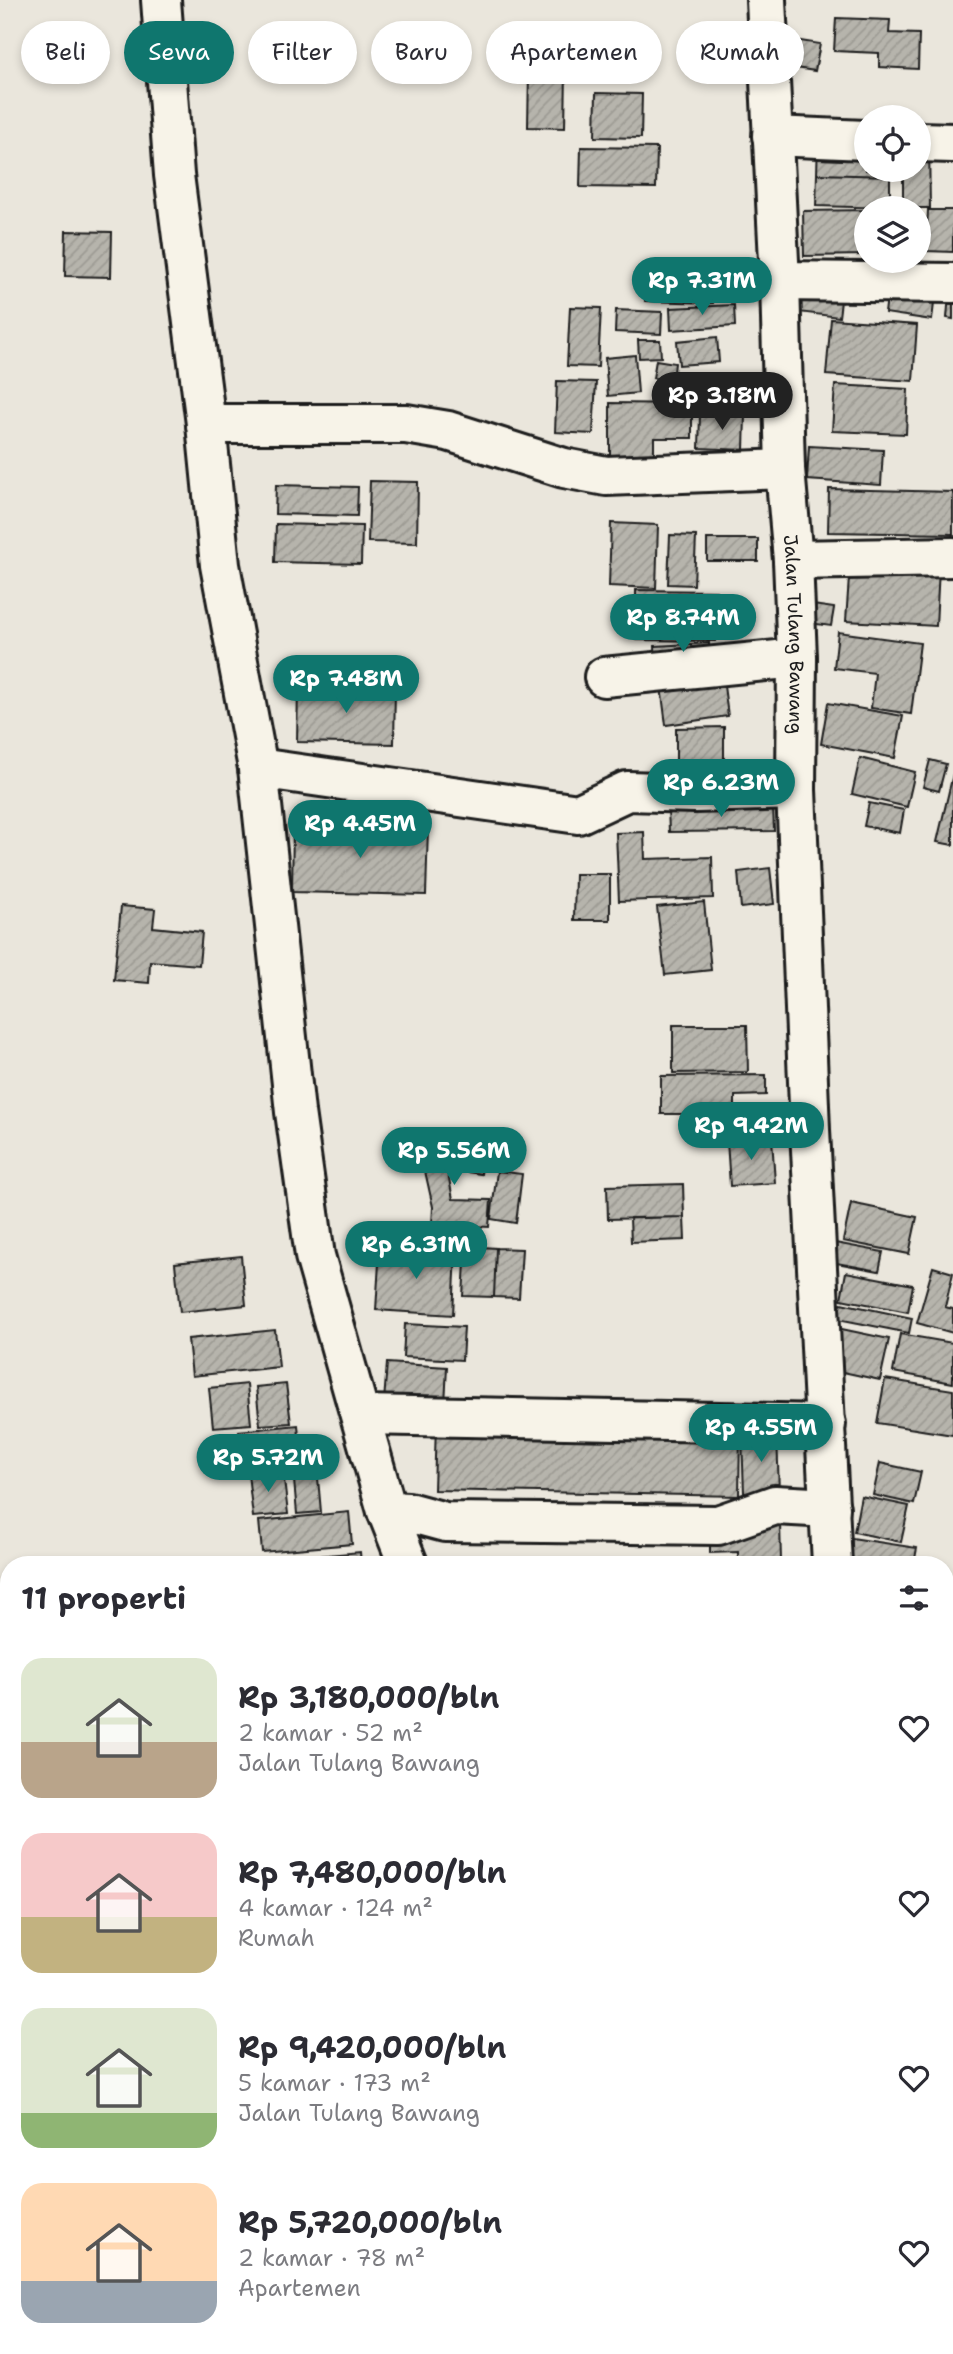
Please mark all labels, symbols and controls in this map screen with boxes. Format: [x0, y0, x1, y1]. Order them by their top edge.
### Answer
chip: Beli [21, 21, 110, 84]
chip: Sewa [124, 21, 234, 84]
chip: Filter [248, 21, 357, 84]
chip: Baru [371, 21, 472, 84]
chip: Apartemen [486, 21, 662, 84]
chip: Rumah [676, 21, 804, 84]
map controls [854, 105, 931, 273]
button: locate [854, 105, 931, 182]
button: layers [854, 196, 931, 273]
pin: Rp 7.31M [630, 258, 774, 317]
text: Rp 7.31M [648, 265, 756, 295]
pin: Rp 3.18M [650, 372, 794, 432]
text: Rp 3.18M [668, 380, 776, 410]
street label: Jalan Tulang Bawang [778, 533, 810, 734]
pin: Rp 8.74M [611, 594, 755, 654]
text: Rp 8.74M [626, 602, 740, 632]
pin: Rp 7.48M [274, 656, 418, 715]
text: Rp 7.48M [289, 663, 403, 693]
pin: Rp 6.23M [649, 760, 793, 819]
text: Rp 6.23M [663, 767, 779, 797]
pin: Rp 4.45M [288, 800, 432, 860]
text: Rp 4.45M [304, 808, 416, 838]
pin: Rp 9.42M [679, 1102, 823, 1162]
text: Rp 9.42M [694, 1110, 808, 1140]
pin: Rp 5.56M [382, 1128, 526, 1187]
text: Rp 5.56M [398, 1135, 510, 1165]
pin: Rp 6.31M [344, 1222, 488, 1281]
text: Rp 6.31M [361, 1229, 471, 1259]
pin: Rp 4.55M [689, 1404, 833, 1464]
text: Rp 4.55M [705, 1412, 817, 1442]
pin: Rp 5.72M [196, 1434, 340, 1494]
text: Rp 5.72M [213, 1442, 323, 1472]
text: 11 properti [21, 1578, 186, 1619]
icon: filters [895, 1579, 933, 1617]
text: Rp 3,180,000/bln [238, 1677, 499, 1718]
icon: home [77, 1686, 161, 1770]
icon: heart [895, 1709, 933, 1747]
text: 2 kamar · 52 m² [238, 1718, 423, 1748]
text: Jalan Tulang Bawang [238, 1748, 480, 1778]
text: Rp 7,480,000/bln [238, 1852, 507, 1893]
icon: home [77, 1861, 161, 1945]
icon: heart [895, 1884, 933, 1922]
text: 4 kamar · 124 m² [238, 1893, 433, 1923]
text: Rumah [238, 1923, 315, 1953]
text: Rp 9,420,000/bln [238, 2027, 506, 2068]
icon: home [77, 2036, 161, 2120]
icon: heart [895, 2059, 933, 2097]
text: 5 kamar · 173 m² [238, 2068, 431, 2098]
text: Jalan Tulang Bawang [238, 2098, 480, 2128]
text: Rp 5,720,000/bln [238, 2202, 502, 2243]
icon: home [77, 2211, 161, 2295]
icon: heart [895, 2234, 933, 2272]
text: 2 kamar · 78 m² [238, 2243, 425, 2273]
text: Apartemen [238, 2273, 361, 2303]

